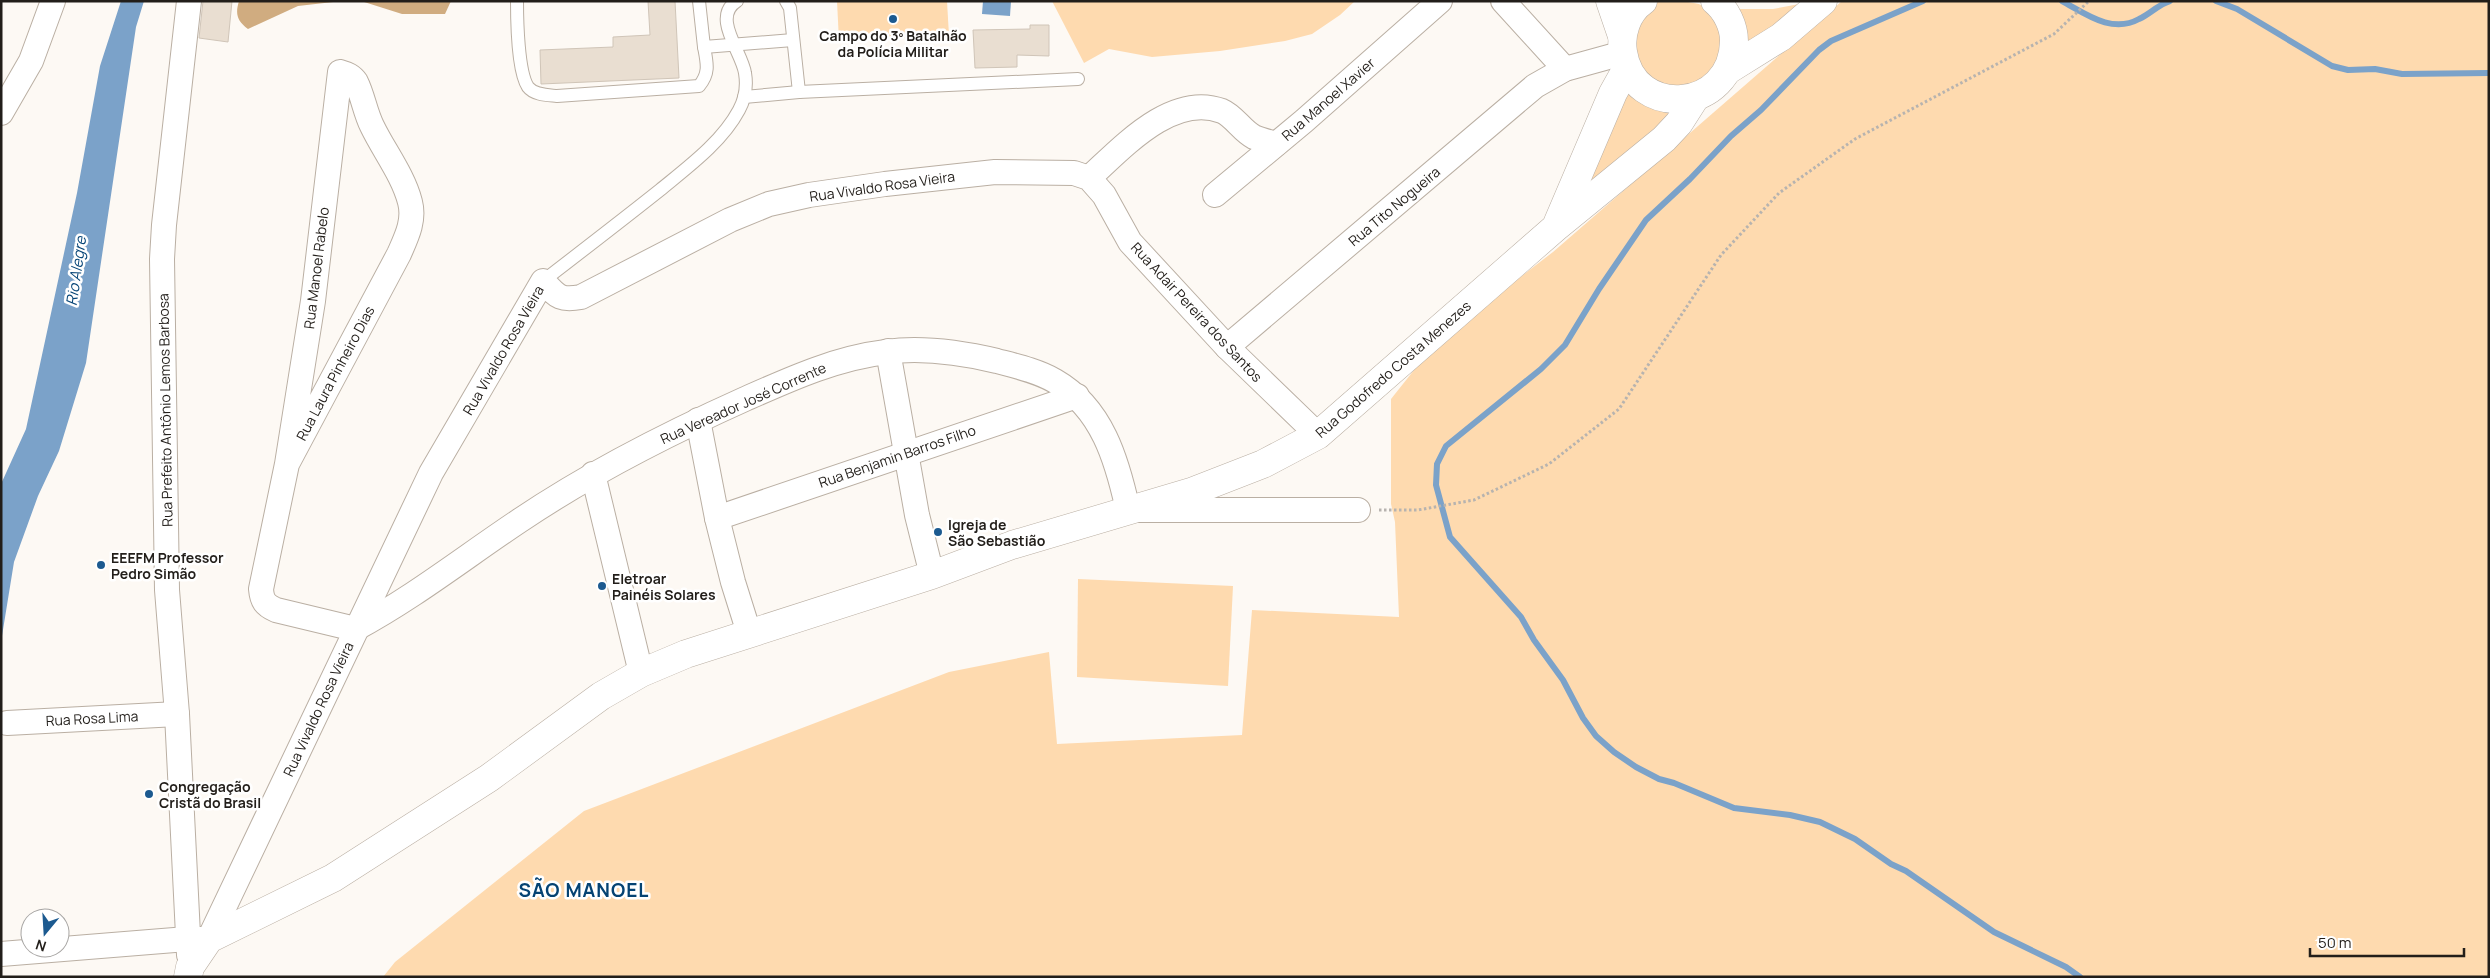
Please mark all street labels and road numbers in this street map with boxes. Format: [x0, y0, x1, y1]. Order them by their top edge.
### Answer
street label: Rua Manoel Xavier [1277, 53, 1379, 145]
street label: Rua Tito Nogueira [1344, 162, 1444, 250]
street label: Rua Vivaldo Rosa Vieira [808, 166, 956, 206]
street label: Rua Manoel Rabelo [299, 206, 333, 330]
street label: Rua Adair Pereira dos Santos [1127, 238, 1267, 386]
street label: Rua Vivaldo Rosa Vieira [458, 282, 548, 418]
street label: Rua Prefeito Antônio Lemos Barbosa [153, 293, 177, 527]
street label: Rua Godofredo Costa Menezes [1311, 296, 1475, 442]
street label: Rua Laura Pinheiro Dias [291, 302, 379, 444]
street label: Rua Vereador José Corrente [657, 358, 829, 448]
street label: Rua Benjamin Barros Filho [816, 420, 978, 492]
street label: Rua Vivaldo Rosa Vieira [278, 639, 358, 779]
street label: Rua Rosa Lima [45, 706, 139, 730]

